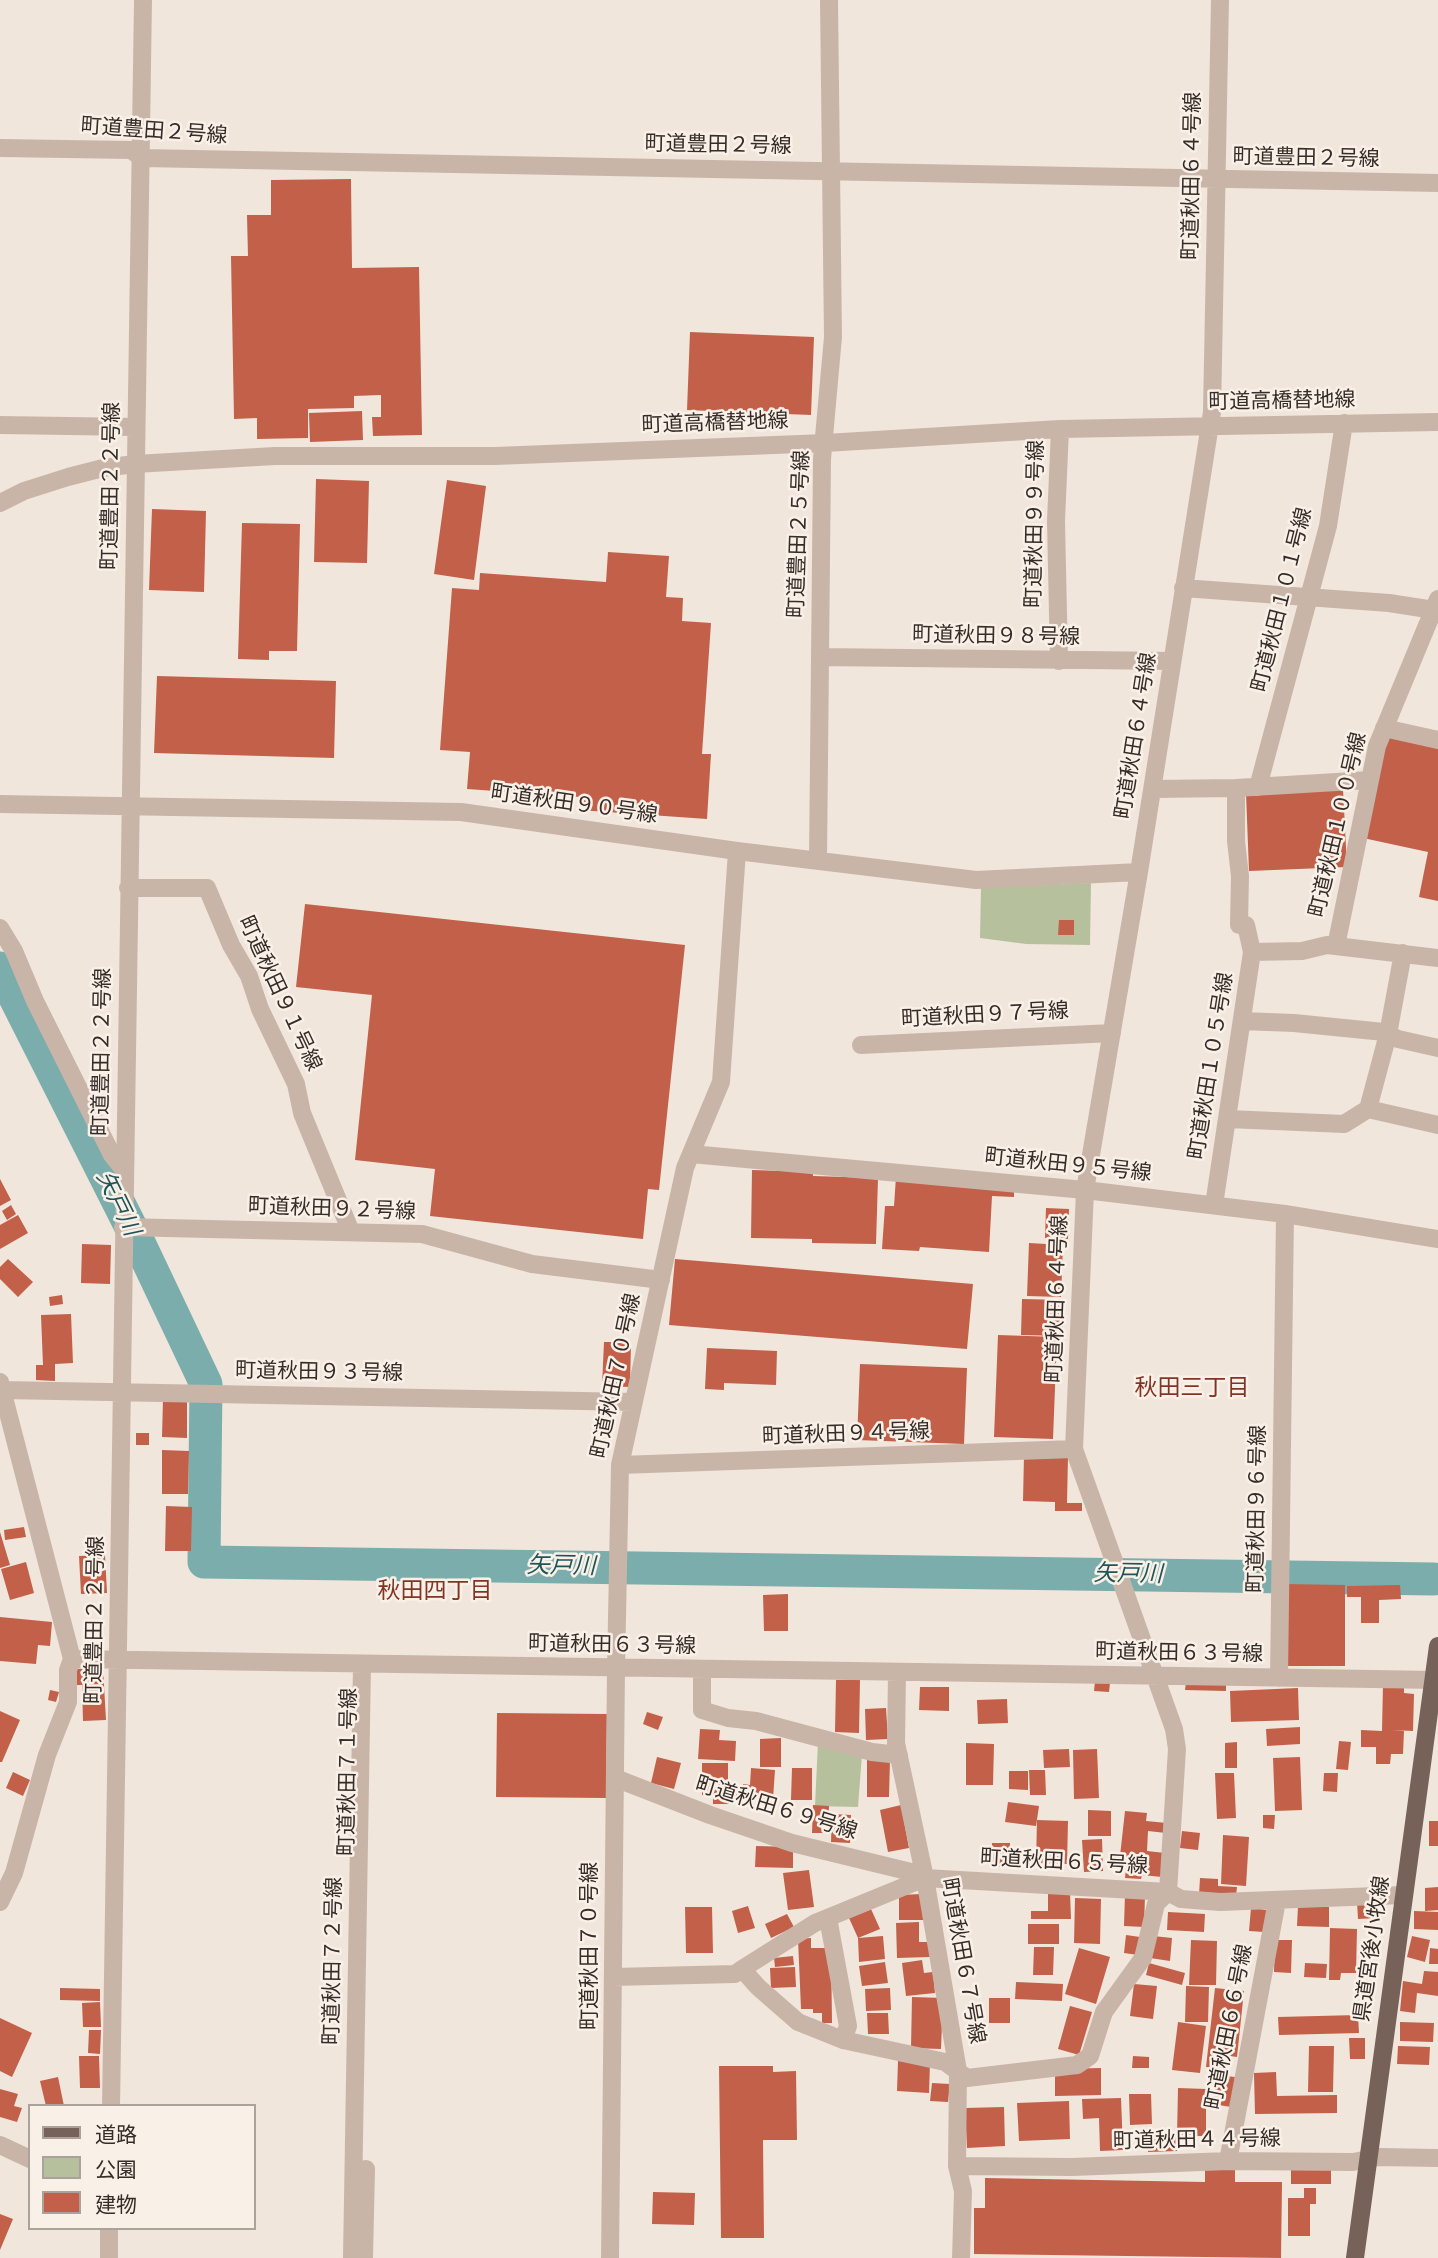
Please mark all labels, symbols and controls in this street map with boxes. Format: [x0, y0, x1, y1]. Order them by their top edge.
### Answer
street label: 町道秋田６４号線 [1179, 92, 1207, 260]
street label: 町道豊田２号線 [80, 114, 228, 150]
street label: 町道豊田２号線 [644, 132, 792, 160]
street label: 町道豊田２号線 [1232, 145, 1380, 173]
street label: 町道高橋替地線 [1208, 388, 1356, 416]
street label: 町道豊田２２号線 [98, 402, 126, 570]
street label: 町道高橋替地線 [641, 409, 789, 439]
street label: 町道秋田９９号線 [1022, 440, 1050, 608]
street label: 町道豊田２５号線 [784, 450, 816, 618]
street label: 町道秋田１０１号線 [1248, 505, 1318, 695]
street label: 町道秋田９８号線 [912, 623, 1080, 651]
street label: 町道秋田６４号線 [1111, 651, 1163, 821]
street label: 町道秋田１００号線 [1305, 730, 1373, 920]
street label: 町道秋田９０号線 [489, 781, 659, 829]
street label: 町道秋田９１号線 [232, 913, 326, 1075]
street label: 町道豊田２２号線 [89, 968, 117, 1136]
street label: 町道秋田１０５号線 [1185, 971, 1239, 1161]
street label: 町道秋田９７号線 [900, 999, 1070, 1033]
street label: 町道秋田９５号線 [983, 1145, 1153, 1187]
water label: 矢戸川 [89, 1167, 145, 1241]
street label: 町道秋田９２号線 [248, 1194, 416, 1226]
street label: 町道秋田６４号線 [1042, 1215, 1074, 1383]
street label: 町道秋田７０号線 [587, 1291, 647, 1461]
street label: 町道秋田９３号線 [235, 1359, 403, 1387]
district label: 秋田三丁目 [1135, 1375, 1249, 1403]
street label: 町道秋田９４号線 [762, 1419, 930, 1451]
street label: 町道秋田９６号線 [1244, 1425, 1272, 1593]
street label: 町道豊田２２号線 [82, 1536, 110, 1704]
water label: 矢戸川 [526, 1553, 596, 1581]
water label: 矢戸川 [1093, 1561, 1163, 1589]
district label: 秋田四丁目 [378, 1578, 492, 1606]
street label: 町道秋田６３号線 [528, 1632, 696, 1660]
street label: 町道秋田６３号線 [1095, 1640, 1263, 1668]
street label: 町道秋田７１号線 [335, 1688, 363, 1856]
street label: 町道秋田６９号線 [692, 1772, 860, 1846]
street label: 町道秋田６５号線 [979, 1846, 1149, 1880]
street label: 町道秋田７０号線 [578, 1862, 604, 2030]
street label: 県道宮後小牧線 [1350, 1874, 1396, 2024]
street label: 町道秋田６７号線 [935, 1876, 989, 2046]
street label: 町道秋田７２号線 [320, 1877, 348, 2045]
street label: 町道秋田６６号線 [1202, 1942, 1258, 2112]
legend [28, 2104, 256, 2230]
text: 道路 [95, 2123, 137, 2147]
street label: 町道秋田４４号線 [1113, 2127, 1281, 2155]
text: 公園 [95, 2158, 137, 2182]
text: 建物 [95, 2193, 137, 2217]

